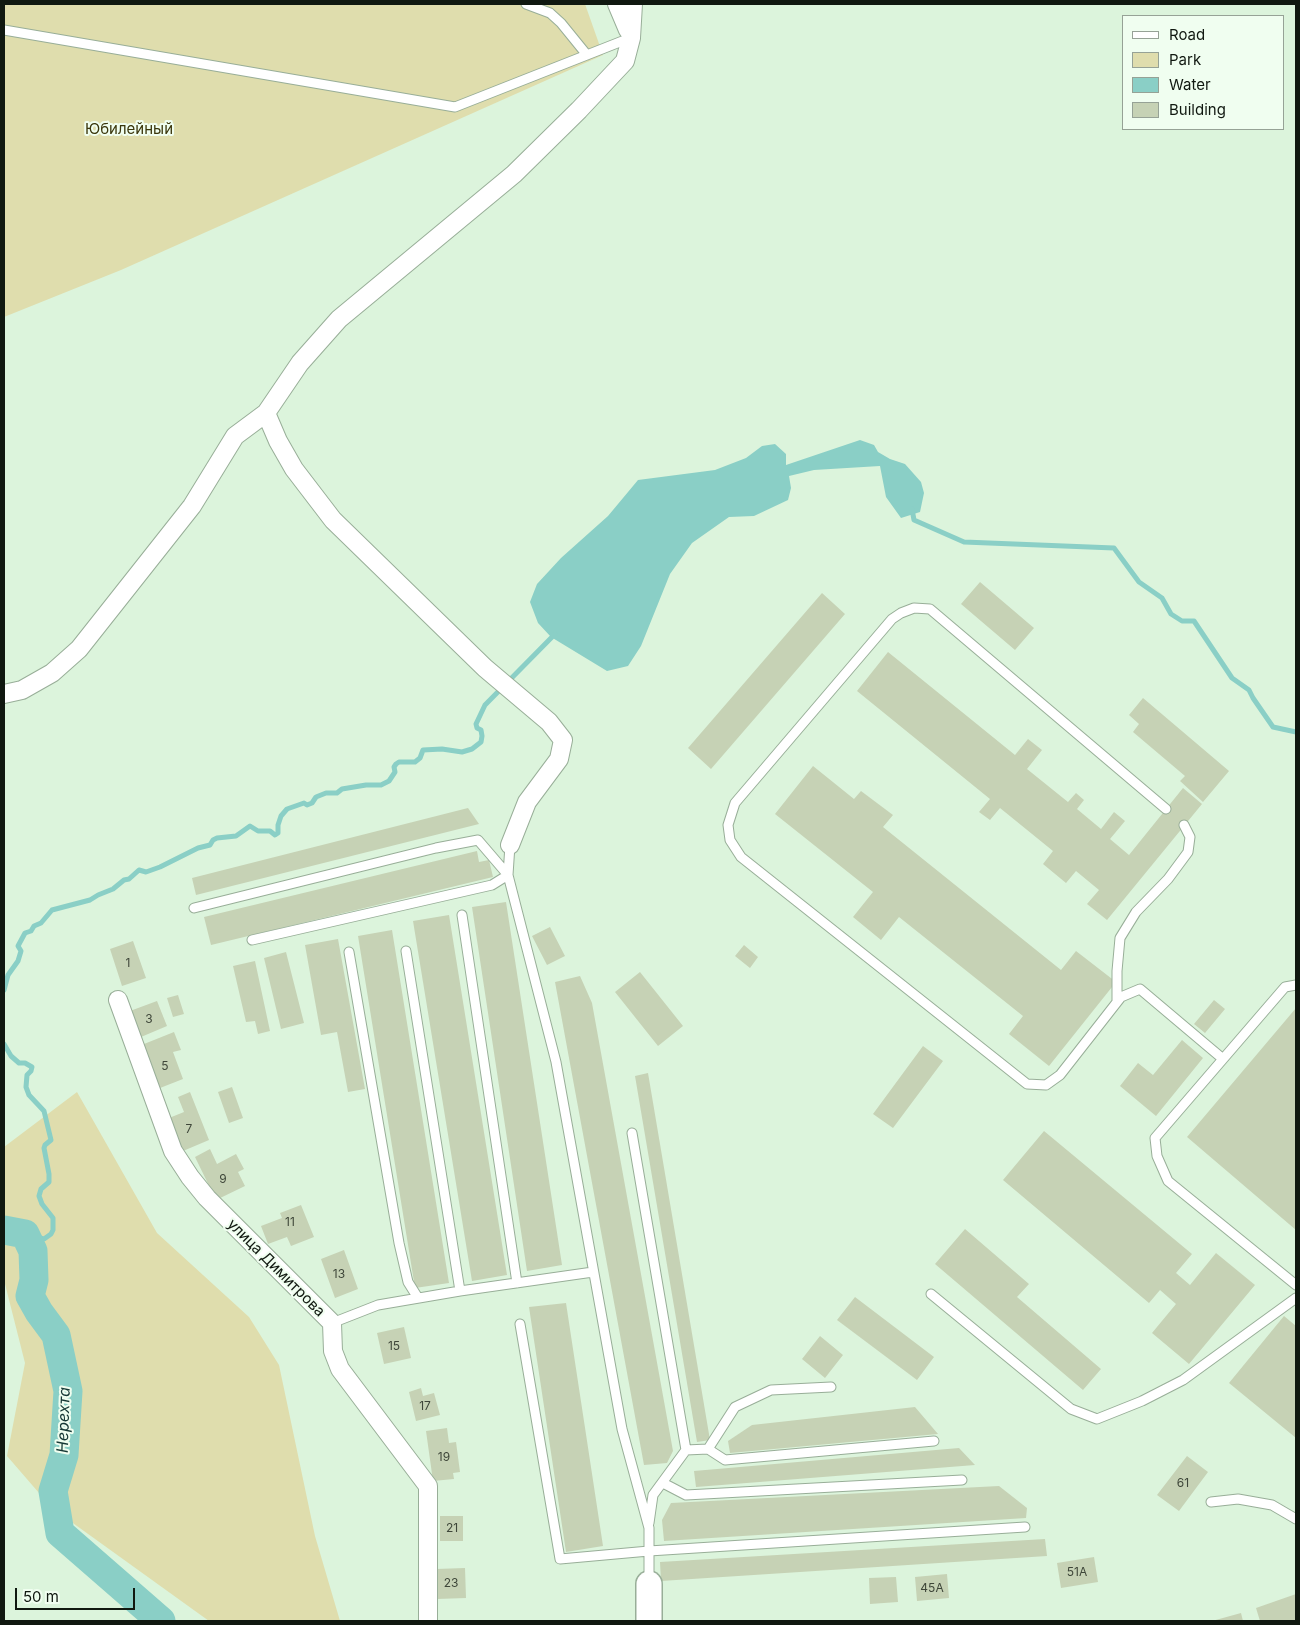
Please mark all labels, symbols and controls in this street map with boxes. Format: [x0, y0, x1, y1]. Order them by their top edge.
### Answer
legend [1122, 15, 1285, 130]
text: Road [1169, 25, 1205, 44]
text: Park [1169, 50, 1201, 69]
text: Water [1169, 75, 1211, 94]
text: Building [1169, 100, 1226, 119]
park label: Юбилейный [85, 120, 173, 138]
house number: 1 [126, 956, 130, 970]
house number: 3 [145, 1012, 153, 1026]
house number: 5 [161, 1059, 169, 1073]
house number: 7 [186, 1122, 192, 1136]
house number: 9 [219, 1172, 227, 1186]
street label: улица Димитрова [223, 1215, 329, 1321]
house number: 11 [285, 1215, 295, 1229]
house number: 13 [333, 1267, 345, 1281]
house number: 15 [388, 1339, 400, 1353]
water label: Нерехта [53, 1387, 75, 1453]
house number: 17 [419, 1399, 431, 1413]
house number: 19 [438, 1450, 450, 1464]
house number: 61 [1177, 1476, 1189, 1490]
house number: 21 [446, 1521, 458, 1535]
house number: 51А [1067, 1565, 1087, 1579]
house number: 23 [444, 1576, 458, 1590]
scale bar [18, 1578, 138, 1610]
house number: 45А [920, 1581, 944, 1595]
text: 50 m [23, 1587, 59, 1606]

